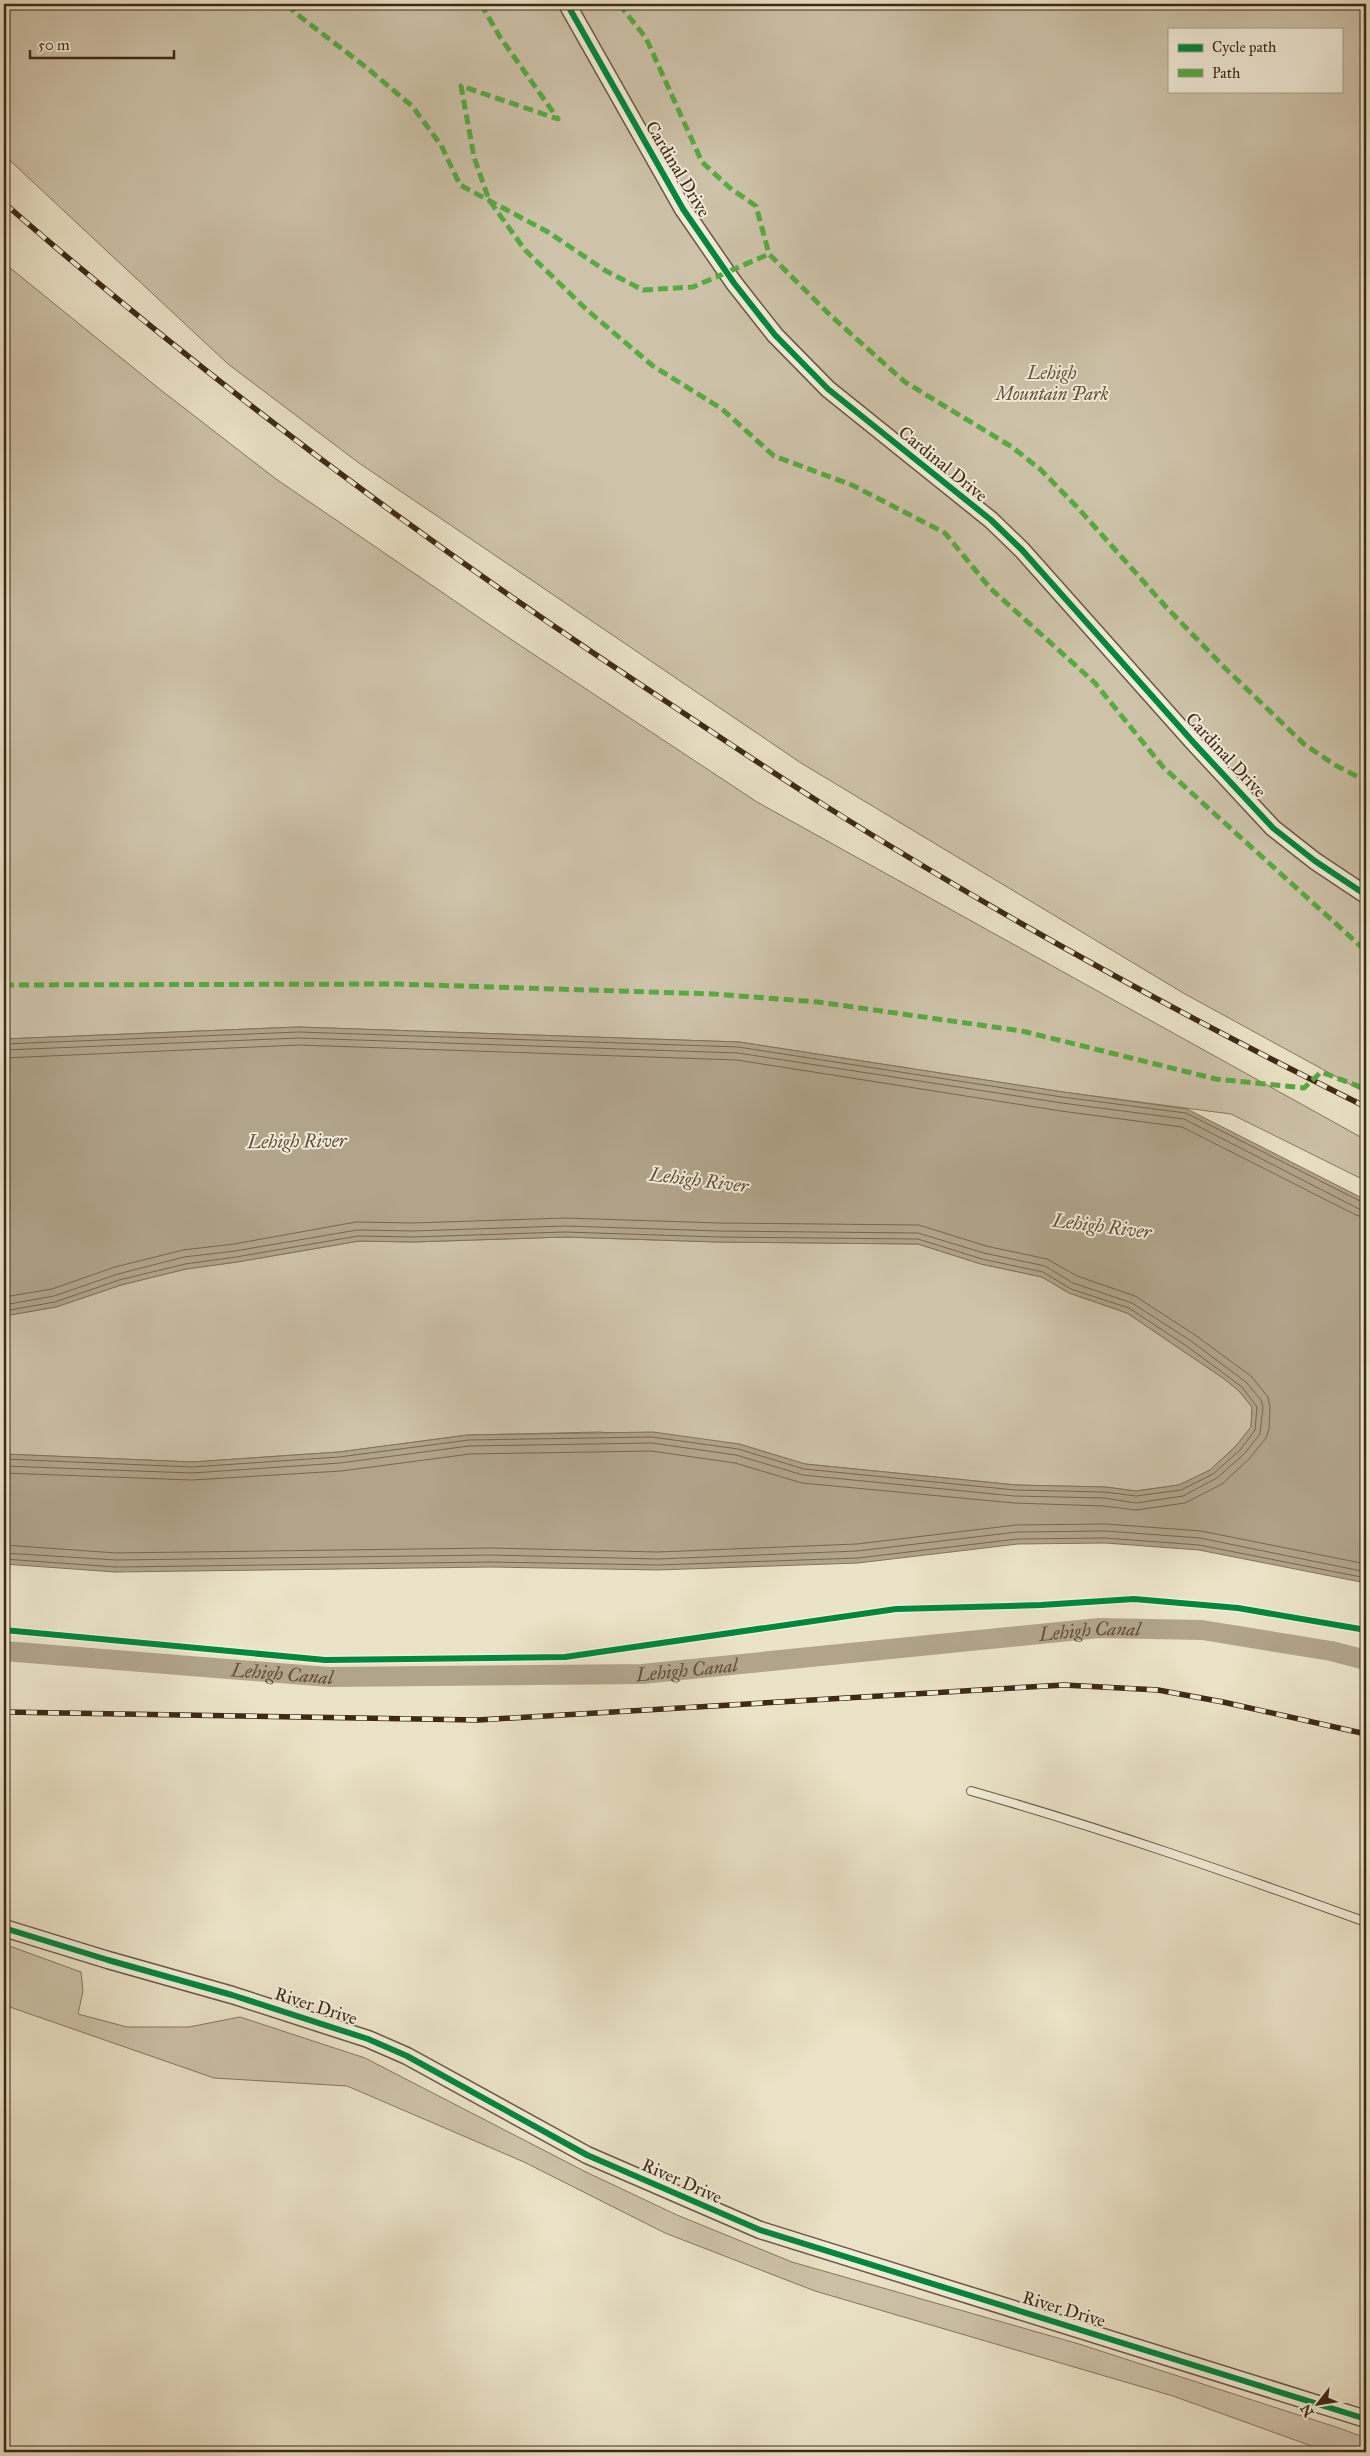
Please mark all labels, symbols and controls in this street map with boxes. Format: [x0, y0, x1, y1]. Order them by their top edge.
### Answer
scale bar [30, 28, 174, 60]
legend [1168, 28, 1342, 92]
text: 50 m [38, 36, 70, 54]
text: Cycle path [1212, 38, 1277, 56]
text: Path [1212, 64, 1241, 82]
street label: Cardinal Drive [641, 117, 715, 221]
park label: Lehigh Mountain Park [994, 362, 1108, 405]
street label: Cardinal Drive [894, 421, 992, 507]
street label: Cardinal Drive [1181, 708, 1271, 802]
water label: Lehigh River [246, 1129, 348, 1153]
water label: Lehigh River [647, 1162, 751, 1198]
water label: Lehigh River [1050, 1208, 1154, 1244]
water label: Lehigh Canal [1037, 1616, 1143, 1646]
water label: Lehigh Canal [634, 1653, 740, 1686]
water label: Lehigh Canal [229, 1658, 335, 1689]
street label: River Drive [272, 1982, 360, 2030]
street label: River Drive [638, 2154, 726, 2208]
street label: River Drive [1020, 2286, 1108, 2332]
north arrow [1292, 2378, 1342, 2428]
text: N [1297, 2401, 1318, 2420]

